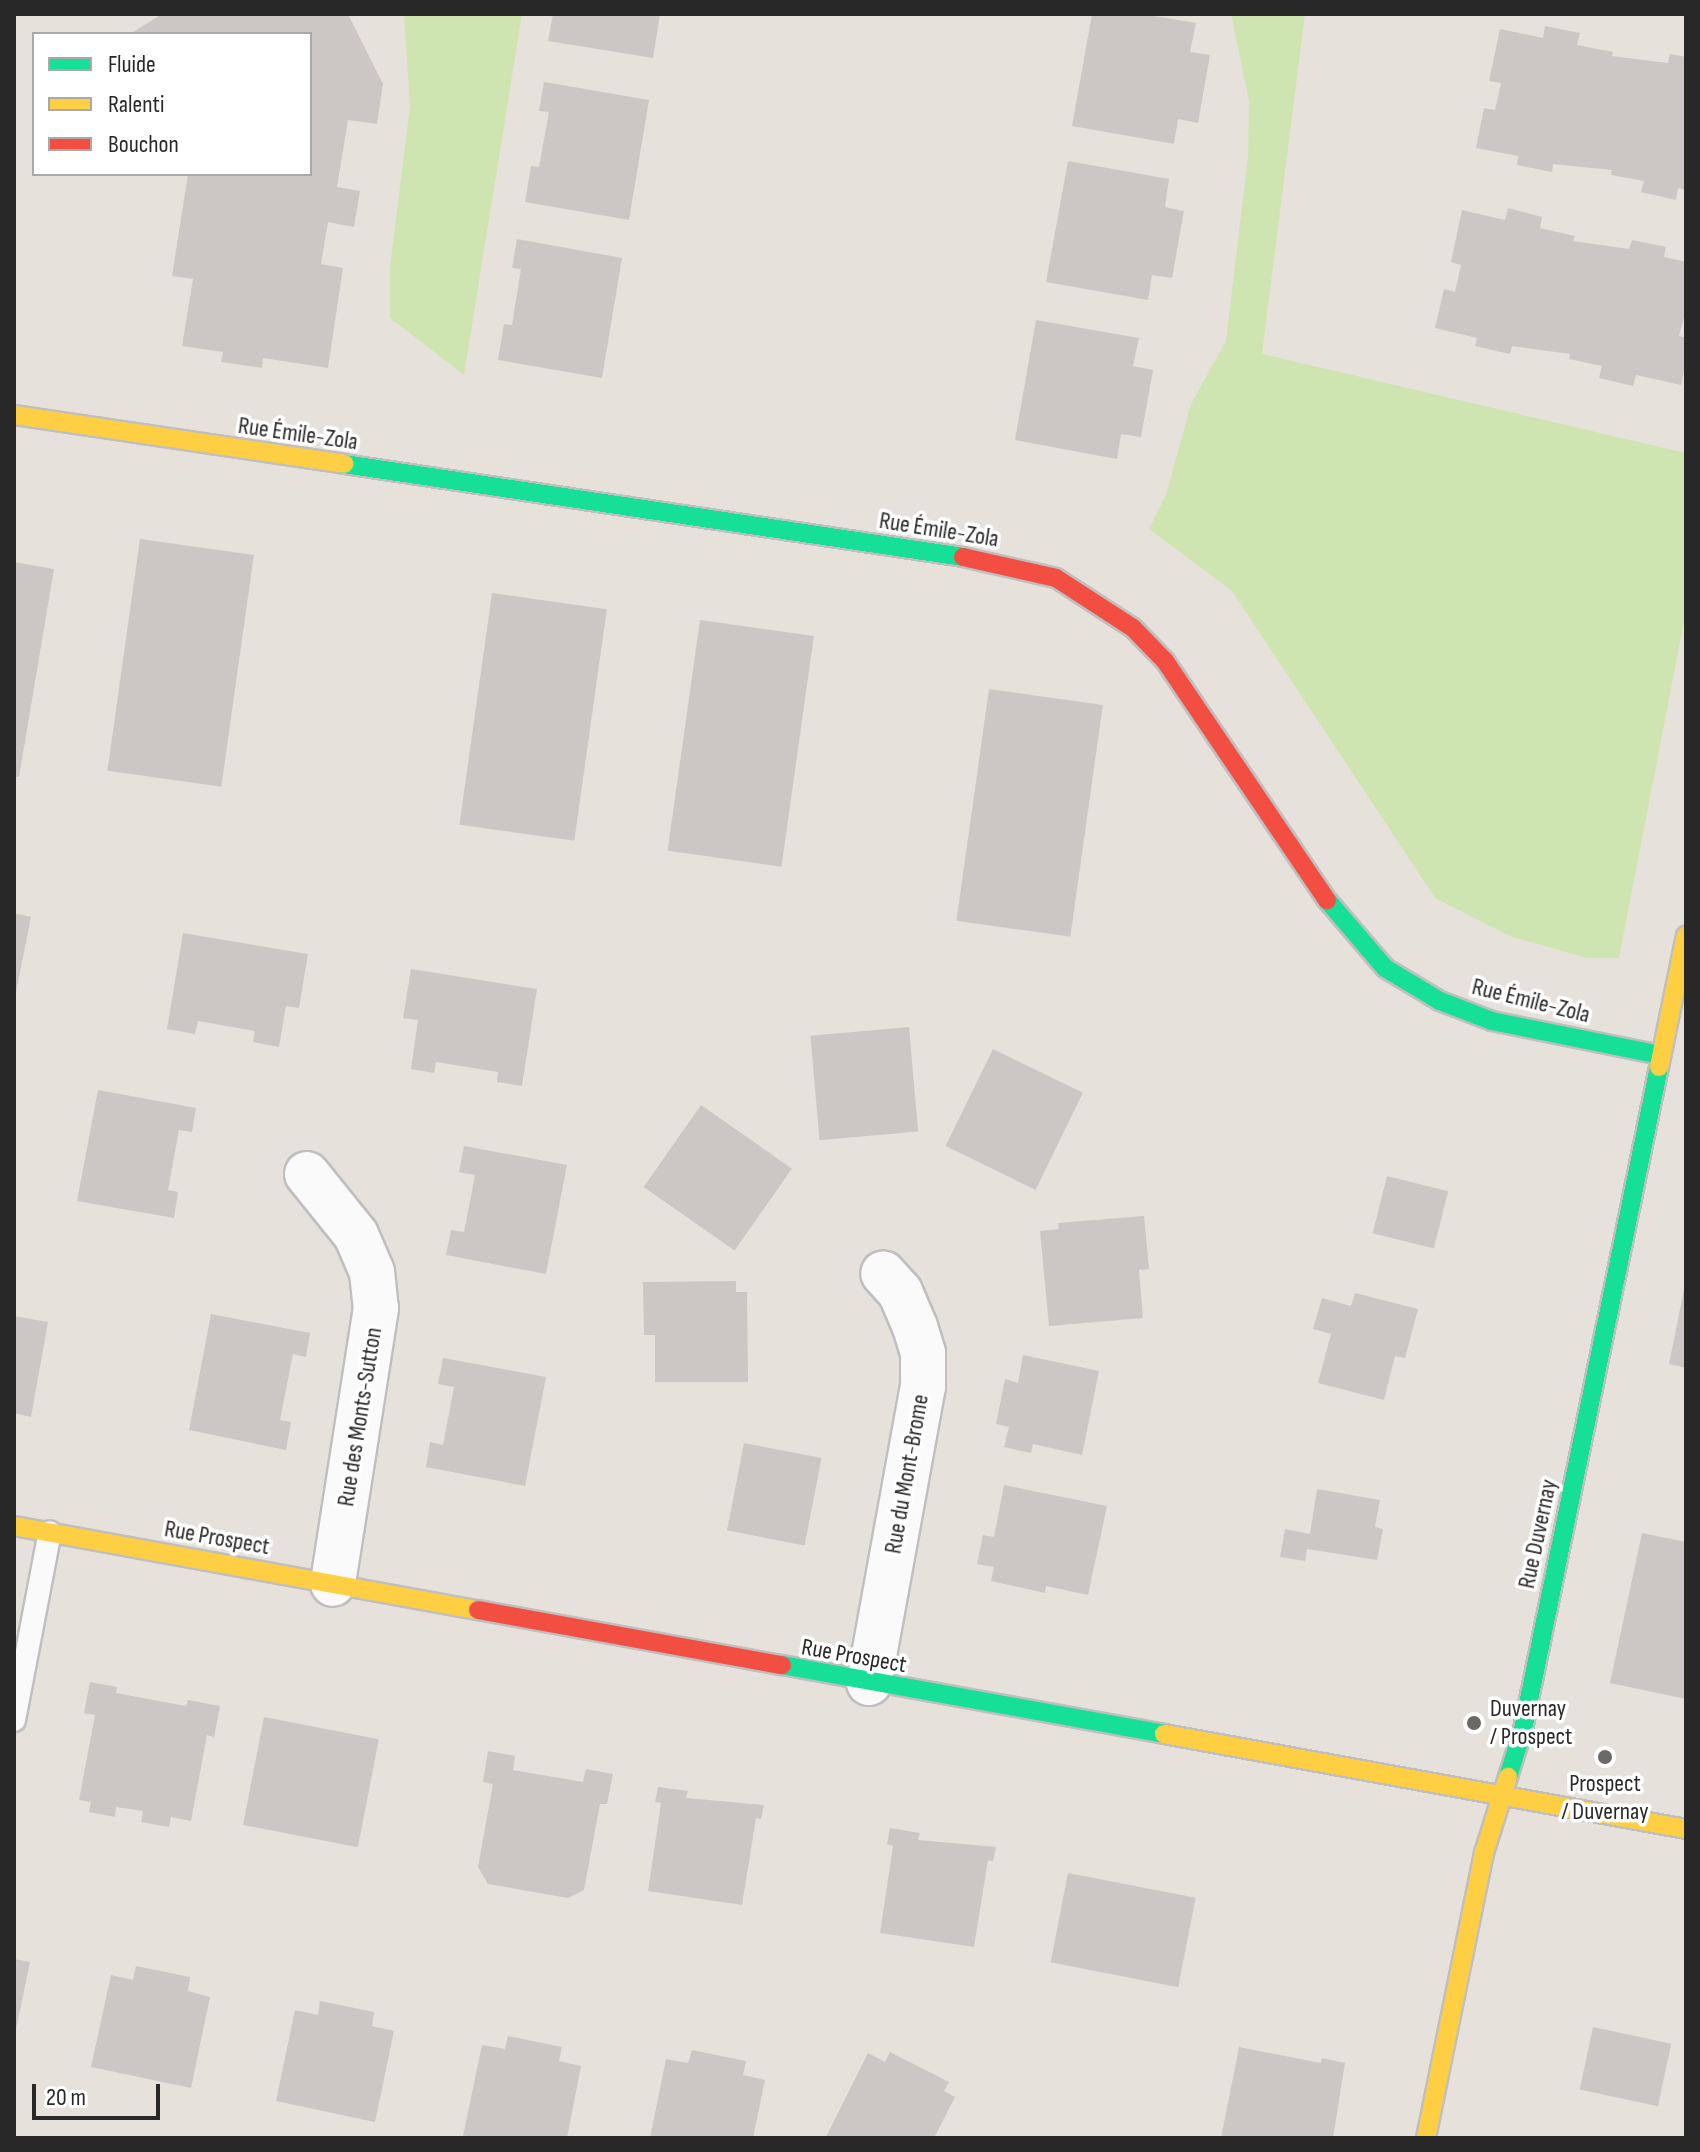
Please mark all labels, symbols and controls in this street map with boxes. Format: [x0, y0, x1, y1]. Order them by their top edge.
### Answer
legend [32, 32, 312, 176]
text: Fluide [108, 50, 156, 79]
text: Ralenti [108, 90, 164, 119]
text: Bouchon [108, 130, 179, 159]
street label: Rue Émile-Zola [236, 411, 360, 457]
street label: Rue Émile-Zola [877, 506, 1001, 554]
street label: Rue Émile-Zola [1469, 972, 1593, 1030]
street label: Rue des Monts-Sutton [332, 1326, 388, 1508]
street label: Rue du Mont-Brome [879, 1392, 935, 1556]
street label: Rue Duvernay [1512, 1477, 1564, 1591]
street label: Rue Prospect [162, 1515, 272, 1561]
street label: Rue Prospect [799, 1633, 909, 1679]
place label: Duvernay / Prospect [1490, 1695, 1572, 1751]
marker: Duvernay / Prospect [1465, 1714, 1483, 1732]
marker: Prospect / Duvernay [1596, 1748, 1614, 1766]
place label: Prospect / Duvernay [1562, 1770, 1648, 1826]
scale bar [36, 2068, 164, 2118]
text: 20 m [46, 2083, 86, 2112]

